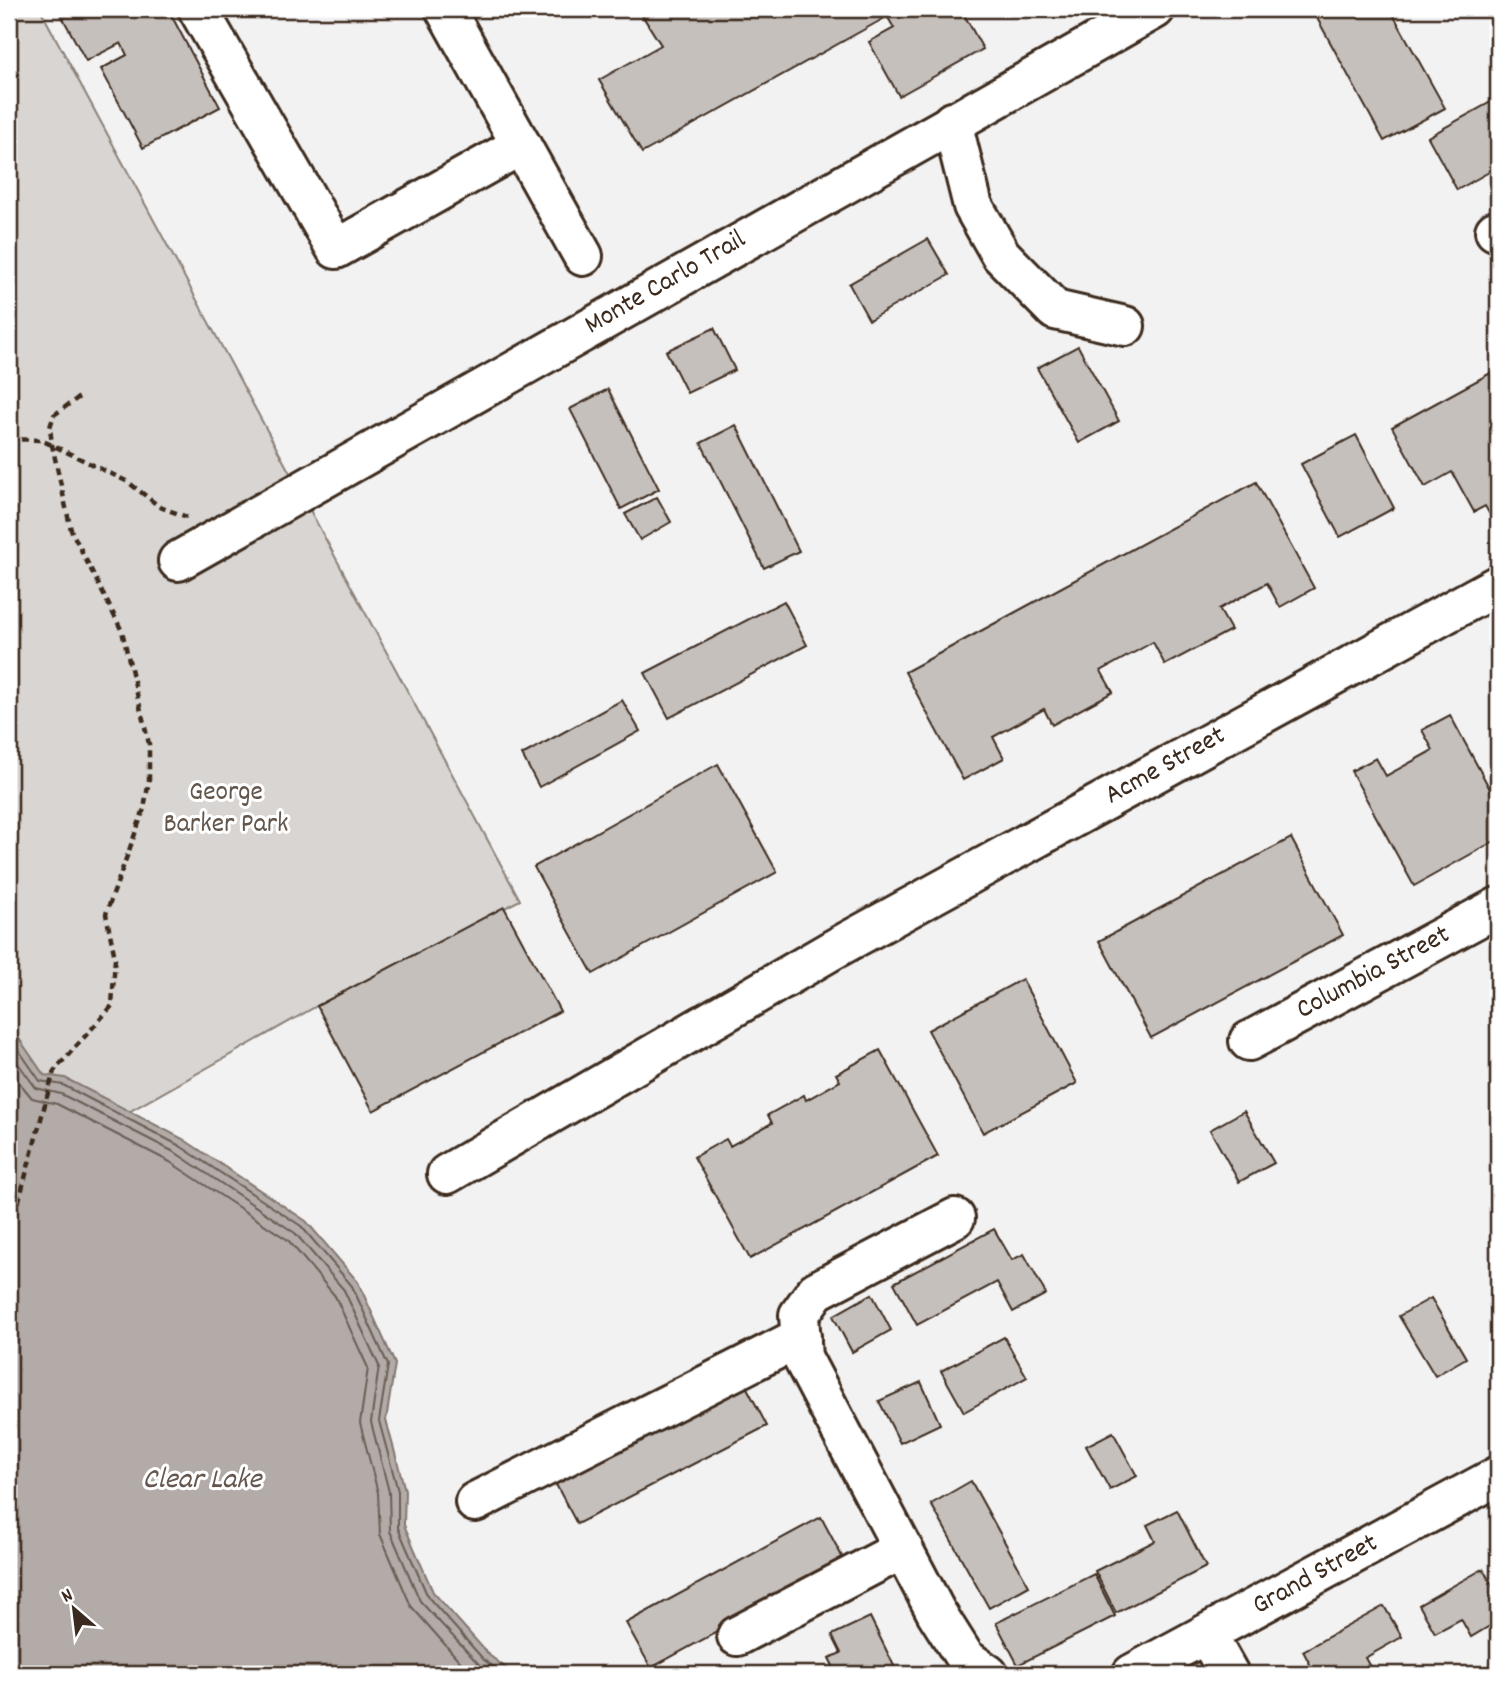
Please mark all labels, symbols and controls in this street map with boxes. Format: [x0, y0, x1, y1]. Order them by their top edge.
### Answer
street label: Monte Carlo Trail [578, 221, 754, 346]
street label: Acme Street [1098, 717, 1234, 817]
park label: George Barker Park [163, 774, 289, 846]
street label: Columbia Street [1290, 917, 1458, 1031]
water label: Clear Lake [142, 1460, 263, 1503]
street label: Grand Street [1246, 1525, 1386, 1627]
north arrow [38, 1574, 108, 1644]
text: N [57, 1583, 78, 1611]

